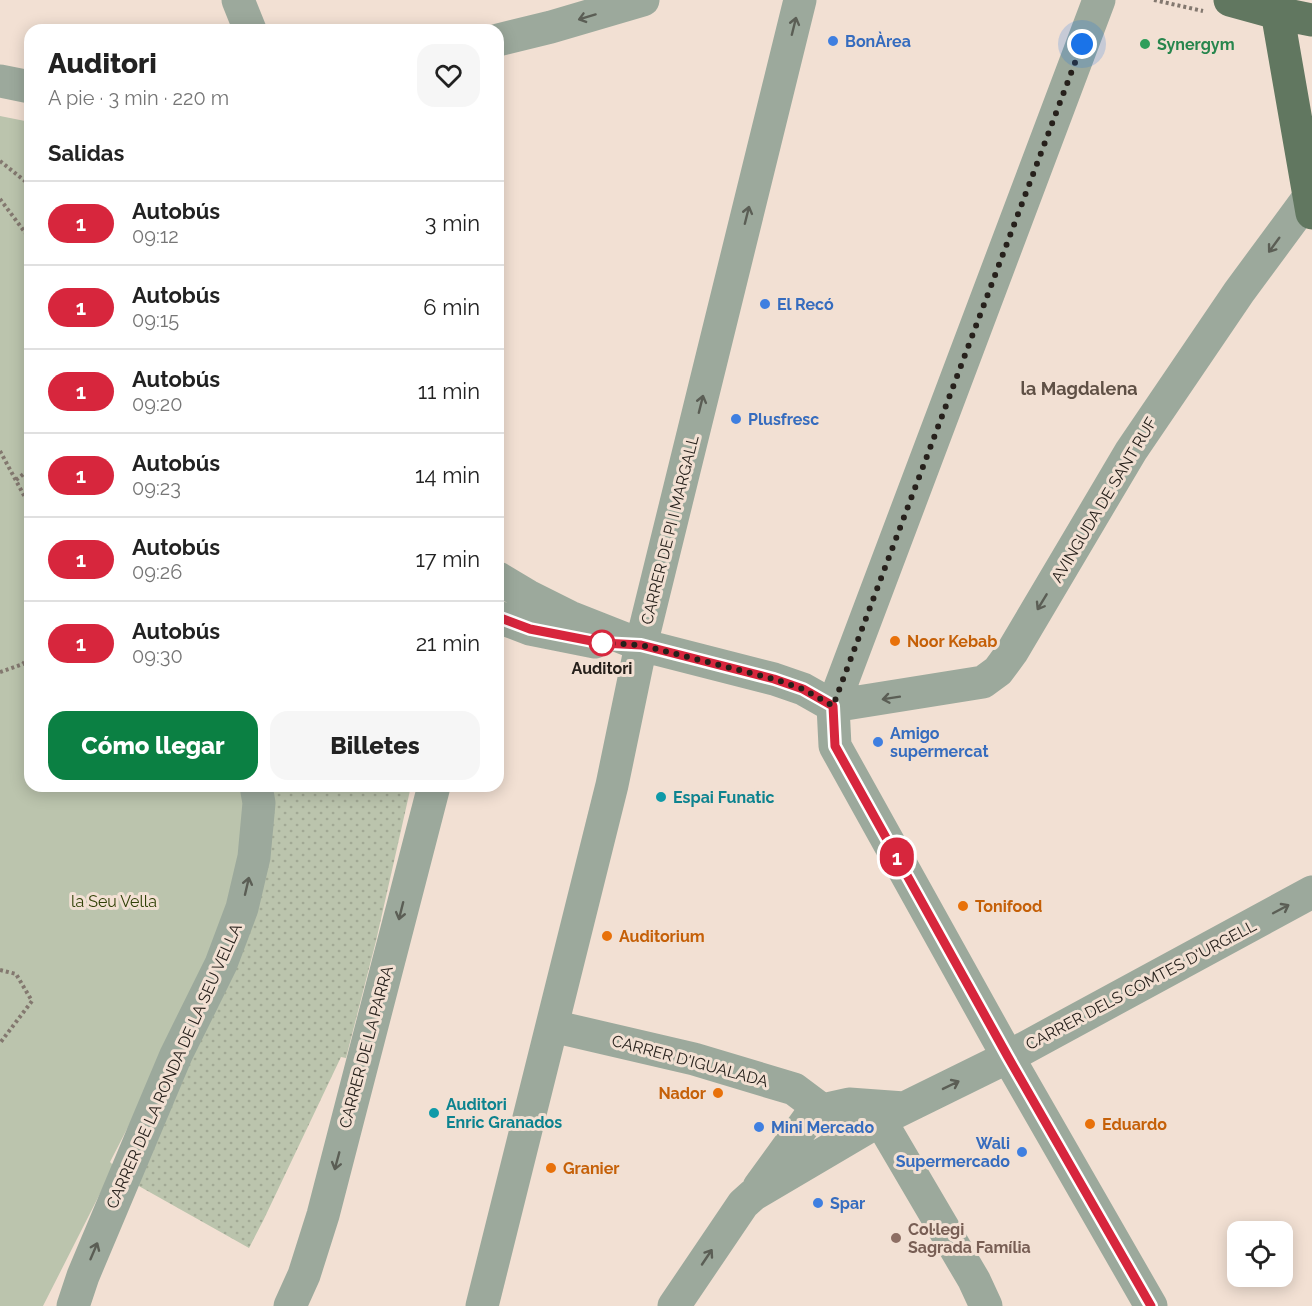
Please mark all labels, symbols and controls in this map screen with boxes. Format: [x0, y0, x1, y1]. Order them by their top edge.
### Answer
one-way arrow [578, 12, 597, 23]
one-way arrow [788, 16, 800, 35]
your location [1067, 29, 1097, 59]
place label: BonÀrea [845, 31, 911, 51]
marker: BonÀrea [826, 34, 840, 48]
place label: Synergym [1157, 35, 1235, 54]
marker: Synergym [1138, 37, 1152, 51]
button: heart [417, 44, 480, 107]
text: Auditori [48, 47, 157, 80]
text: A pie · 3 min · 220 m [48, 86, 229, 110]
text: Salidas [48, 140, 124, 166]
text: Autobús [132, 198, 220, 224]
one-way arrow [742, 206, 754, 225]
text: 3 min [425, 210, 480, 236]
text: 1 [76, 211, 86, 236]
text: 09:12 [132, 224, 179, 248]
one-way arrow [1268, 236, 1281, 252]
text: Autobús [132, 282, 220, 308]
text: 6 min [423, 294, 480, 320]
text: 1 [76, 295, 86, 320]
place label: El Recó [777, 295, 834, 314]
marker: El Recó [758, 297, 772, 311]
text: 09:15 [132, 308, 179, 332]
text: Autobús [132, 366, 220, 392]
text: 11 min [418, 378, 480, 404]
district label: la Magdalena [1020, 378, 1138, 399]
text: 1 [76, 379, 86, 404]
text: 09:20 [132, 392, 182, 416]
one-way arrow [695, 395, 707, 414]
place label: Plusfresc [748, 410, 819, 429]
marker: Plusfresc [729, 412, 743, 426]
street label: AVINGUDA DE SANT RUF [1047, 414, 1161, 586]
street label: CARRER DE PI I MARGALL [637, 433, 703, 627]
text: Autobús [132, 450, 220, 476]
text: 14 min [415, 462, 480, 488]
text: 1 [76, 463, 86, 488]
text: 09:23 [132, 476, 181, 500]
text: Autobús [132, 534, 220, 560]
text: 17 min [415, 546, 480, 572]
text: 1 [76, 547, 86, 572]
text: 09:26 [132, 560, 182, 584]
one-way arrow [1036, 593, 1048, 610]
text: Autobús [132, 618, 220, 644]
text: 21 min [416, 630, 480, 656]
marker: Auditori [589, 630, 615, 656]
text: 1 [76, 631, 86, 656]
place label: Noor Kebab [907, 632, 997, 651]
marker: Noor Kebab [888, 634, 902, 648]
text: 09:30 [132, 644, 183, 668]
place label: Auditori [572, 659, 632, 678]
one-way arrow [881, 692, 901, 703]
button: Cómo llegar [48, 711, 258, 780]
button: Billetes [270, 711, 480, 780]
place label: Amigo supermercat [890, 724, 989, 761]
marker: Amigo supermercat [871, 735, 885, 749]
place label: Espai Funatic [673, 788, 775, 807]
marker: Espai Funatic [654, 790, 668, 804]
line badge: 1 [878, 838, 916, 876]
text: 1 [892, 845, 902, 870]
one-way arrow [242, 877, 254, 896]
park label: la Seu Vella [71, 892, 157, 911]
place label: Tonifood [975, 897, 1042, 916]
marker: Tonifood [956, 899, 970, 913]
one-way arrow [395, 902, 407, 921]
one-way arrow [1272, 903, 1289, 915]
street label: CARRER DELS COMTES D'URGELL [1023, 916, 1260, 1054]
street label: CARRER DE LA RONDA DE LA SEU VELLA [102, 920, 246, 1212]
place label: Auditorium [619, 927, 705, 946]
marker: Auditorium [600, 929, 614, 943]
street label: CARRER DE LA PARRA [335, 964, 397, 1130]
street label: CARRER D'IGUALADA [610, 1031, 771, 1091]
one-way arrow [942, 1079, 960, 1090]
place label: Nador [659, 1084, 706, 1103]
marker: Nador [711, 1086, 725, 1100]
place label: Auditori Enric Granados [446, 1095, 562, 1132]
marker: Auditori Enric Granados [427, 1106, 441, 1120]
place label: Eduardo [1102, 1115, 1167, 1134]
marker: Eduardo [1083, 1117, 1097, 1131]
place label: Mini Mercado [771, 1118, 874, 1137]
marker: Mini Mercado [752, 1120, 766, 1134]
place label: Wali Supermercado [896, 1134, 1010, 1171]
marker: Wali Supermercado [1015, 1145, 1029, 1159]
one-way arrow [330, 1151, 342, 1170]
place label: Granier [563, 1159, 619, 1178]
marker: Granier [544, 1161, 558, 1175]
place label: Spar [830, 1194, 865, 1213]
marker: Spar [811, 1196, 825, 1210]
place label: Col·legi Sagrada Família [908, 1220, 1031, 1257]
map controls [1227, 1221, 1293, 1287]
button: locate [1227, 1221, 1293, 1287]
marker: Col·legi Sagrada Família [889, 1231, 903, 1245]
one-way arrow [89, 1243, 100, 1261]
one-way arrow [701, 1250, 713, 1266]

